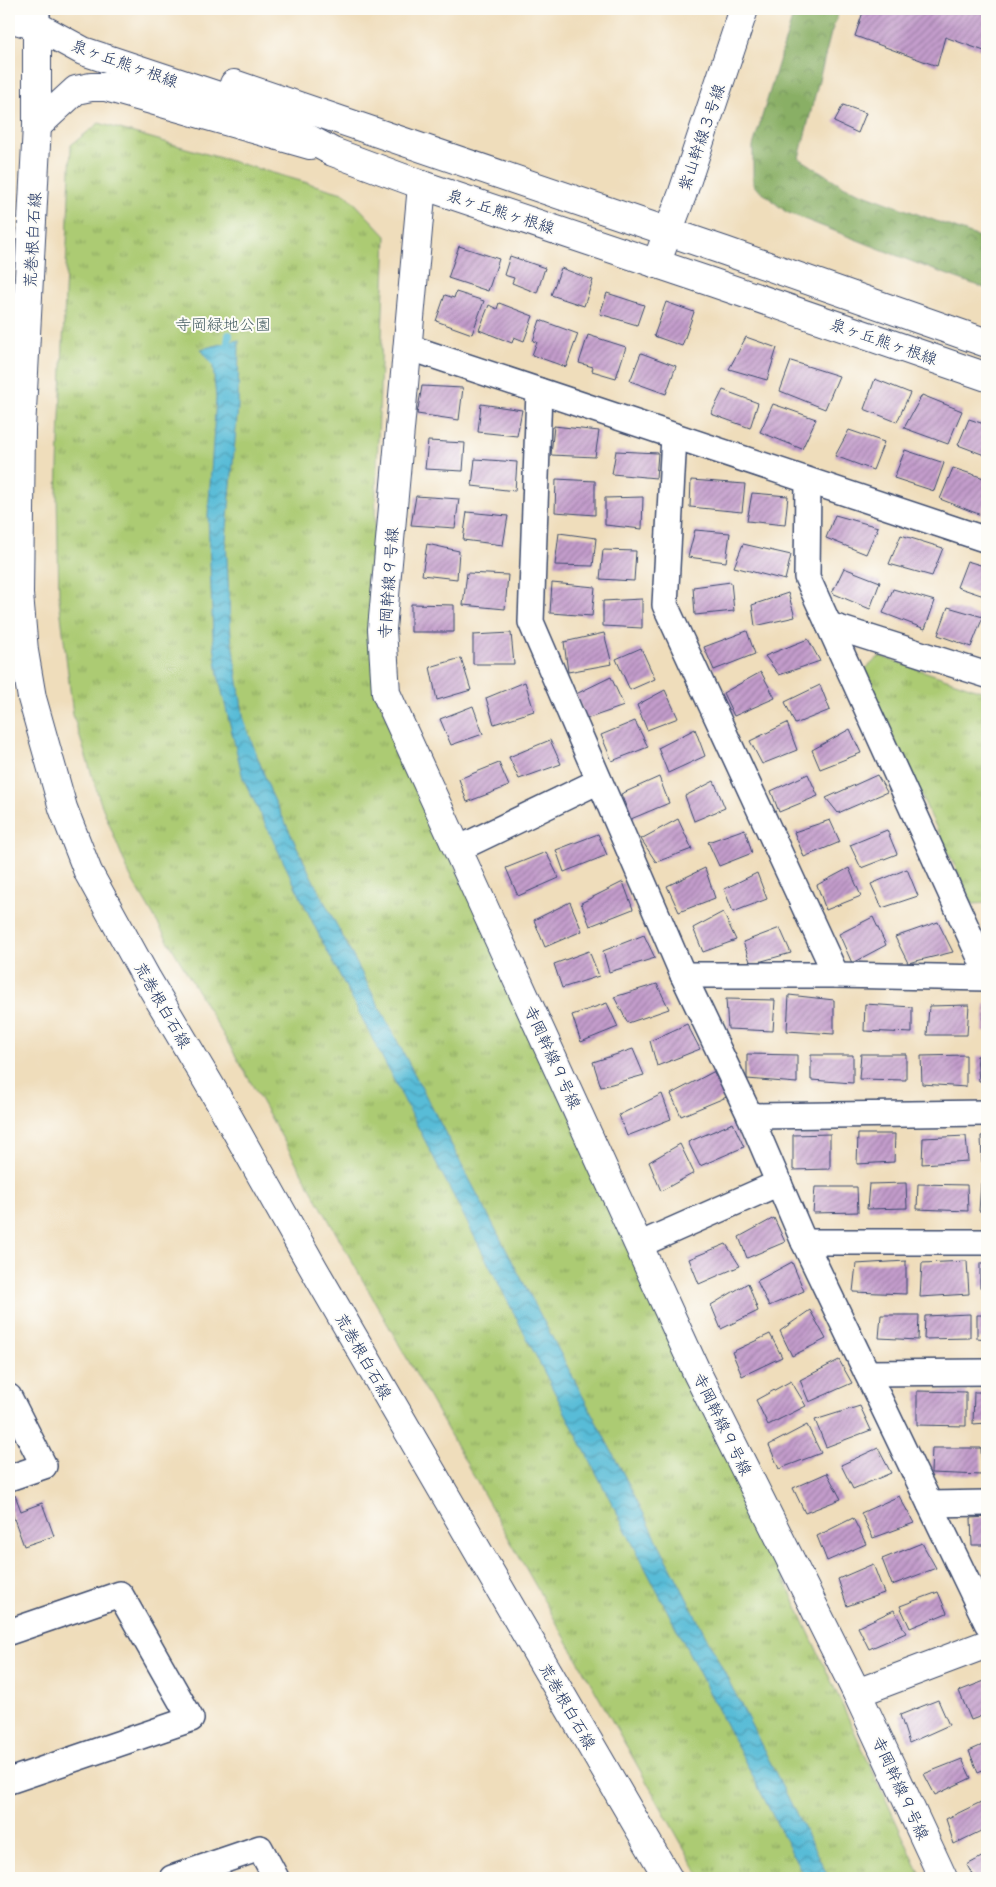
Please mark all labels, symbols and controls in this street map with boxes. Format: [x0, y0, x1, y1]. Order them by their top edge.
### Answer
street label: 泉ヶ丘熊ヶ根線 [69, 35, 181, 92]
street label: 紫山幹線３号線 [674, 81, 730, 194]
street label: 泉ヶ丘熊ヶ根線 [444, 185, 557, 239]
street label: 荒巻根白石線 [20, 192, 45, 289]
street label: 泉ヶ丘熊ヶ根線 [827, 314, 940, 370]
park label: 寺岡緑地公園 [175, 315, 271, 335]
street label: 寺岡幹線９号線 [375, 527, 403, 640]
street label: 荒巻根白石線 [129, 959, 195, 1052]
street label: 寺岡幹線９号線 [519, 1002, 585, 1112]
street label: 荒巻根白石線 [330, 1310, 396, 1403]
street label: 寺岡幹線９号線 [689, 1370, 756, 1479]
street label: 荒巻根白石線 [534, 1660, 600, 1753]
street label: 寺岡幹線９号線 [867, 1733, 933, 1843]

